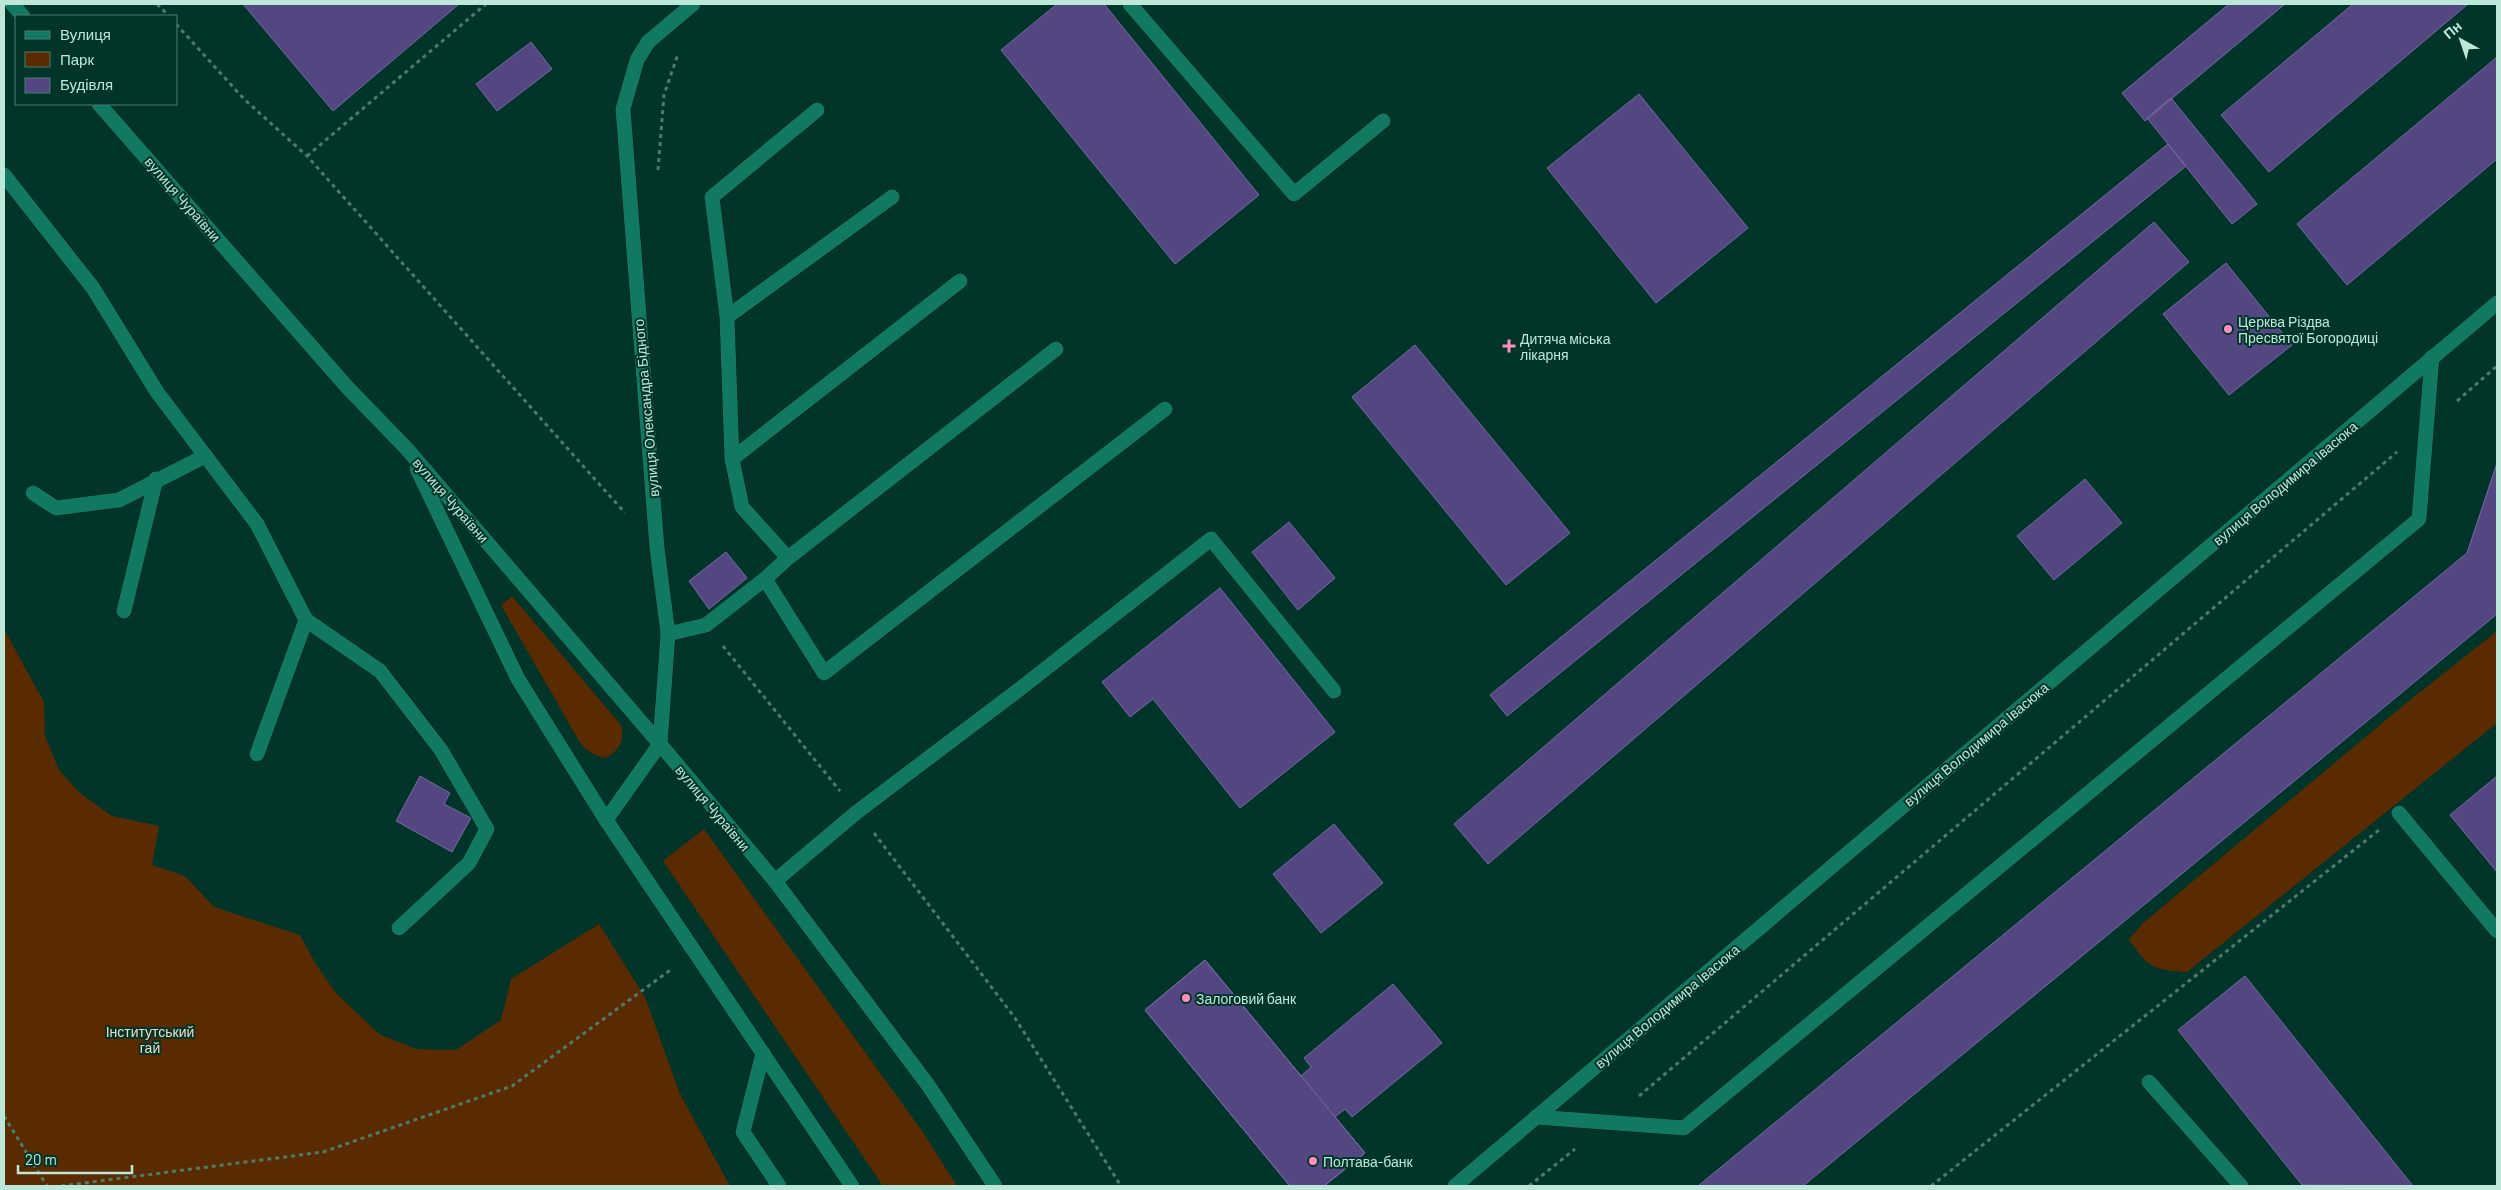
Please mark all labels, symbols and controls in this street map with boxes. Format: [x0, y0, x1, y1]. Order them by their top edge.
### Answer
legend [15, 15, 178, 105]
north arrow [2436, 15, 2486, 65]
text: Пн [2440, 17, 2465, 42]
text: Вулиця [60, 25, 111, 43]
text: Парк [60, 50, 94, 68]
text: Будівля [60, 75, 113, 93]
street label: вулиця Чураївни [142, 153, 224, 245]
place label: Церква Різдва Пресвятої Богородиці [2238, 313, 2378, 346]
street label: вулиця Олександра Бідного [630, 318, 662, 498]
marker: Церква Різдва Пресвятої Богородиці [2222, 323, 2234, 335]
place label: Дитяча міська лікарня [1520, 330, 1611, 363]
marker: Дитяча міська лікарня [1502, 339, 1516, 353]
street label: вулиця Володимира Івасюка [2209, 417, 2361, 548]
street label: вулиця Чураївни [410, 454, 492, 546]
street label: вулиця Володимира Івасюка [1900, 678, 2052, 809]
street label: вулиця Чураївни [672, 762, 754, 854]
street label: вулиця Володимира Івасюка [1591, 940, 1743, 1071]
place label: Залоговий банк [1196, 990, 1297, 1007]
marker: Залоговий банк [1180, 992, 1192, 1004]
park label: Інститутський гай [106, 1023, 194, 1056]
scale bar [18, 1142, 131, 1174]
text: 20 m [25, 1150, 57, 1168]
place label: Полтава-банк [1323, 1153, 1414, 1170]
marker: Полтава-банк [1307, 1155, 1319, 1167]

